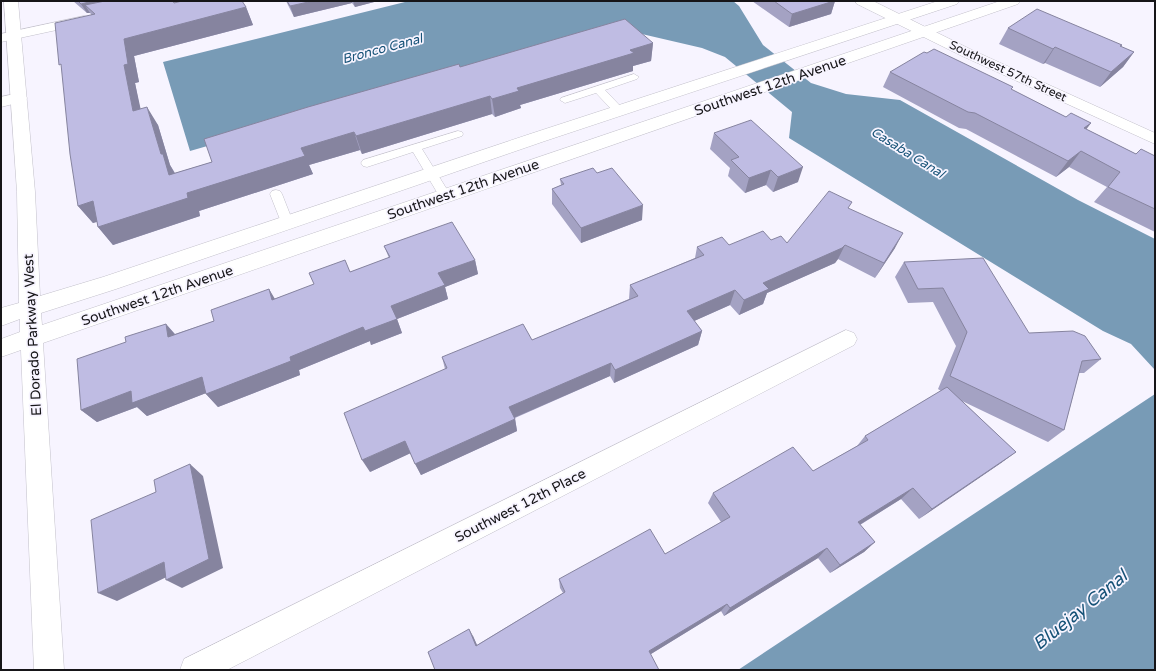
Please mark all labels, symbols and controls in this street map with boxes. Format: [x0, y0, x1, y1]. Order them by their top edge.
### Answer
water label: Bronco Canal [340, 30, 426, 67]
street label: Southwest 57th Street [947, 38, 1069, 105]
street label: Southwest 12th Avenue [692, 52, 848, 119]
water label: Casaba Canal [868, 124, 949, 183]
street label: Southwest 12th Avenue [385, 156, 541, 223]
street label: El Dorado Parkway West [20, 253, 45, 416]
street label: Southwest 12th Avenue [79, 262, 235, 329]
street label: Southwest 12th Place [452, 465, 589, 546]
water label: Bluejay Canal [1028, 564, 1134, 655]

